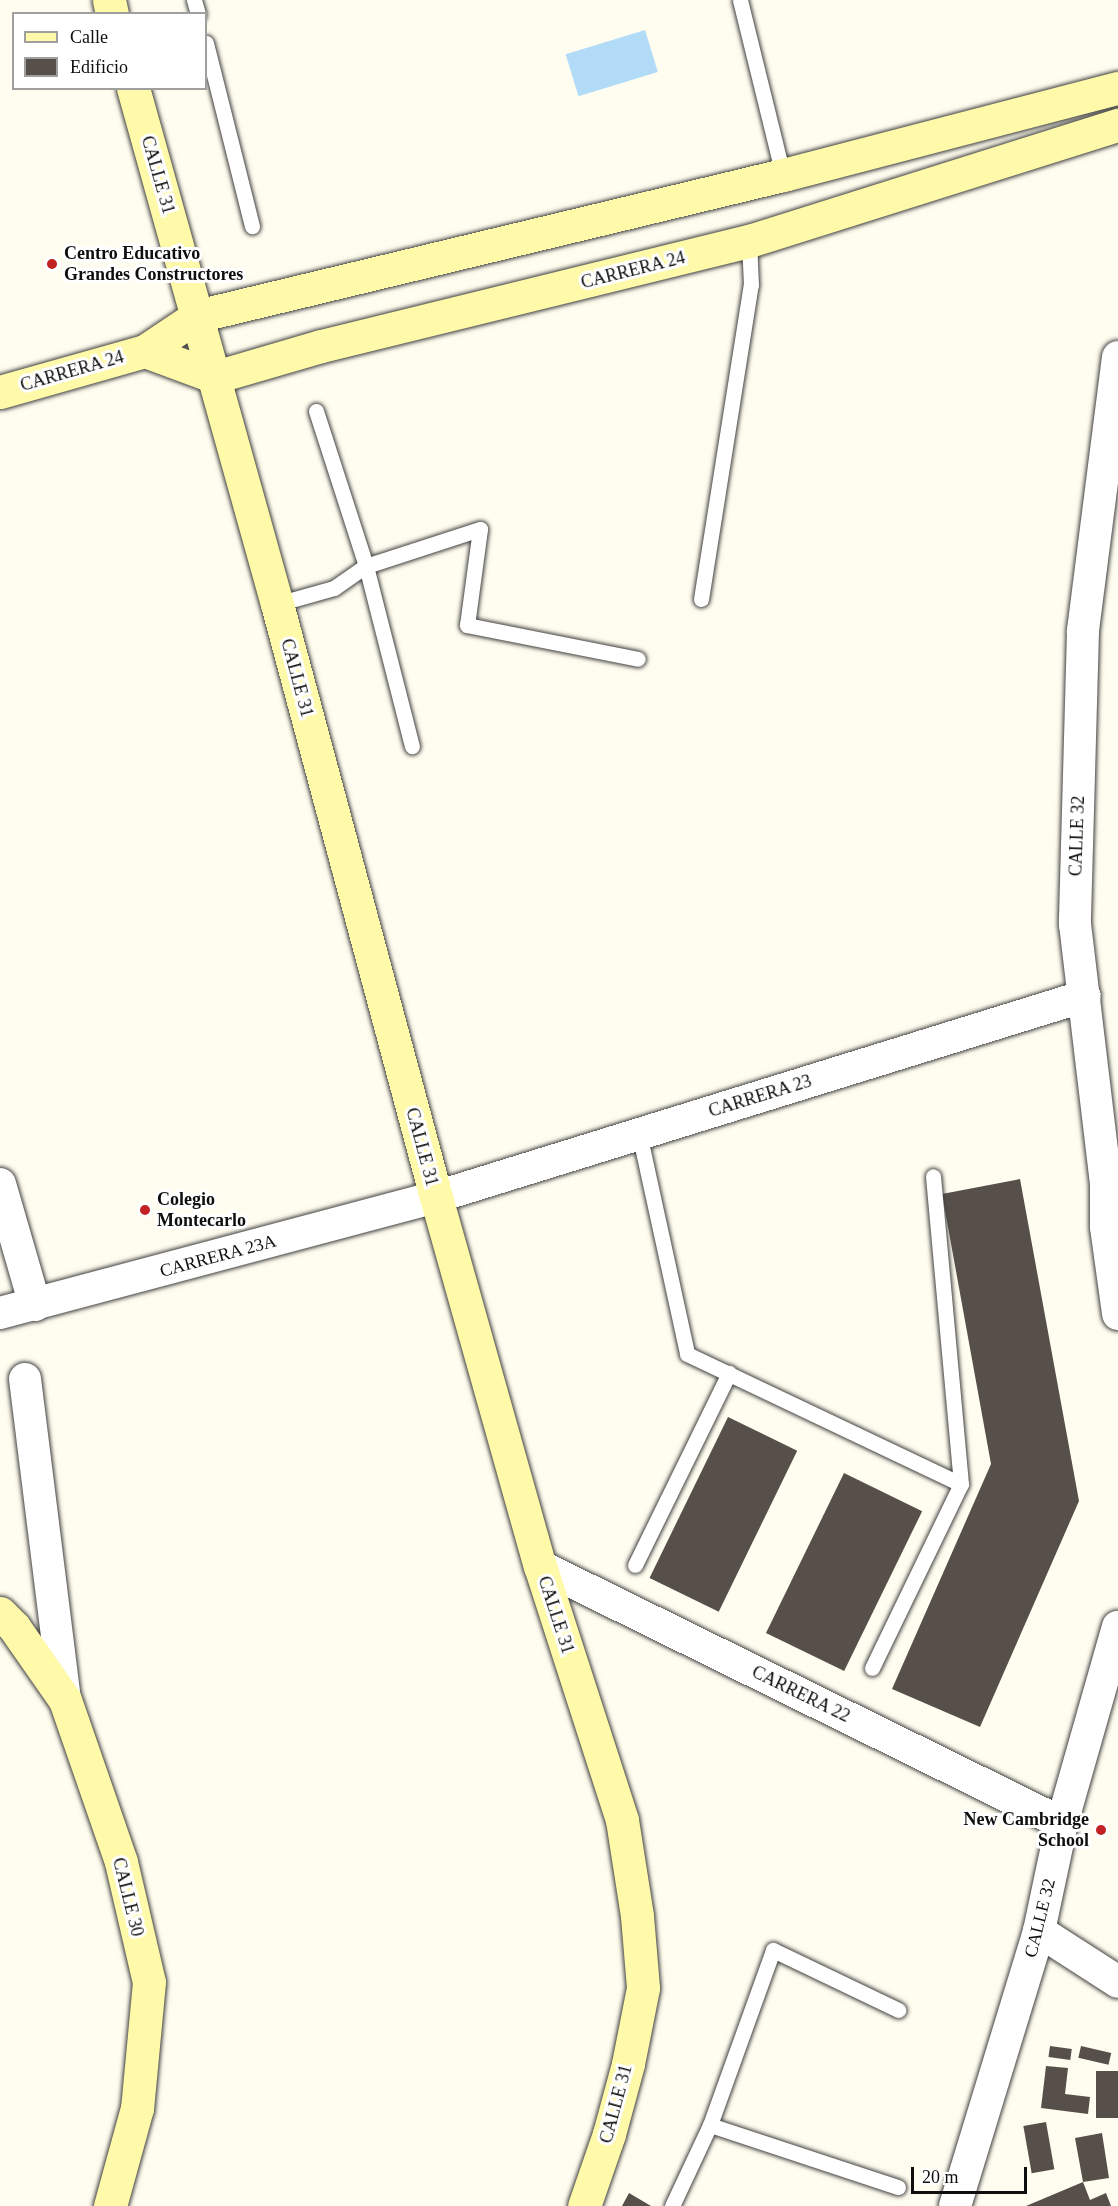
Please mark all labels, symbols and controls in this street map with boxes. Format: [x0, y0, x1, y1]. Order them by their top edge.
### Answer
legend [12, 12, 207, 90]
text: Calle [70, 27, 108, 47]
text: Edificio [70, 57, 128, 77]
street label: CALLE 31 [137, 133, 179, 217]
place label: Centro Educativo Grandes Constructores [64, 243, 243, 286]
street label: CARRERA 24 [578, 247, 688, 293]
marker: Centro Educativo Grandes Constructores [45, 257, 59, 271]
street label: CARRERA 24 [17, 346, 127, 396]
street label: CALLE 31 [276, 636, 318, 720]
street label: CALLE 32 [1065, 795, 1089, 877]
street label: CARRERA 23 [705, 1070, 815, 1122]
street label: CALLE 31 [401, 1105, 443, 1189]
place label: Colegio Montecarlo [157, 1189, 246, 1232]
marker: Colegio Montecarlo [138, 1203, 152, 1217]
street label: CARRERA 23A [157, 1230, 279, 1282]
street label: CALLE 31 [533, 1573, 579, 1657]
street label: CARRERA 22 [748, 1661, 854, 1727]
place label: New Cambridge School [964, 1809, 1089, 1852]
marker: New Cambridge School [1094, 1823, 1108, 1837]
street label: CALLE 30 [108, 1855, 148, 1939]
street label: CALLE 32 [1020, 1876, 1060, 1960]
street label: CALLE 31 [595, 2062, 637, 2146]
scale bar [914, 2155, 1030, 2193]
text: 20 m [922, 2167, 959, 2187]

